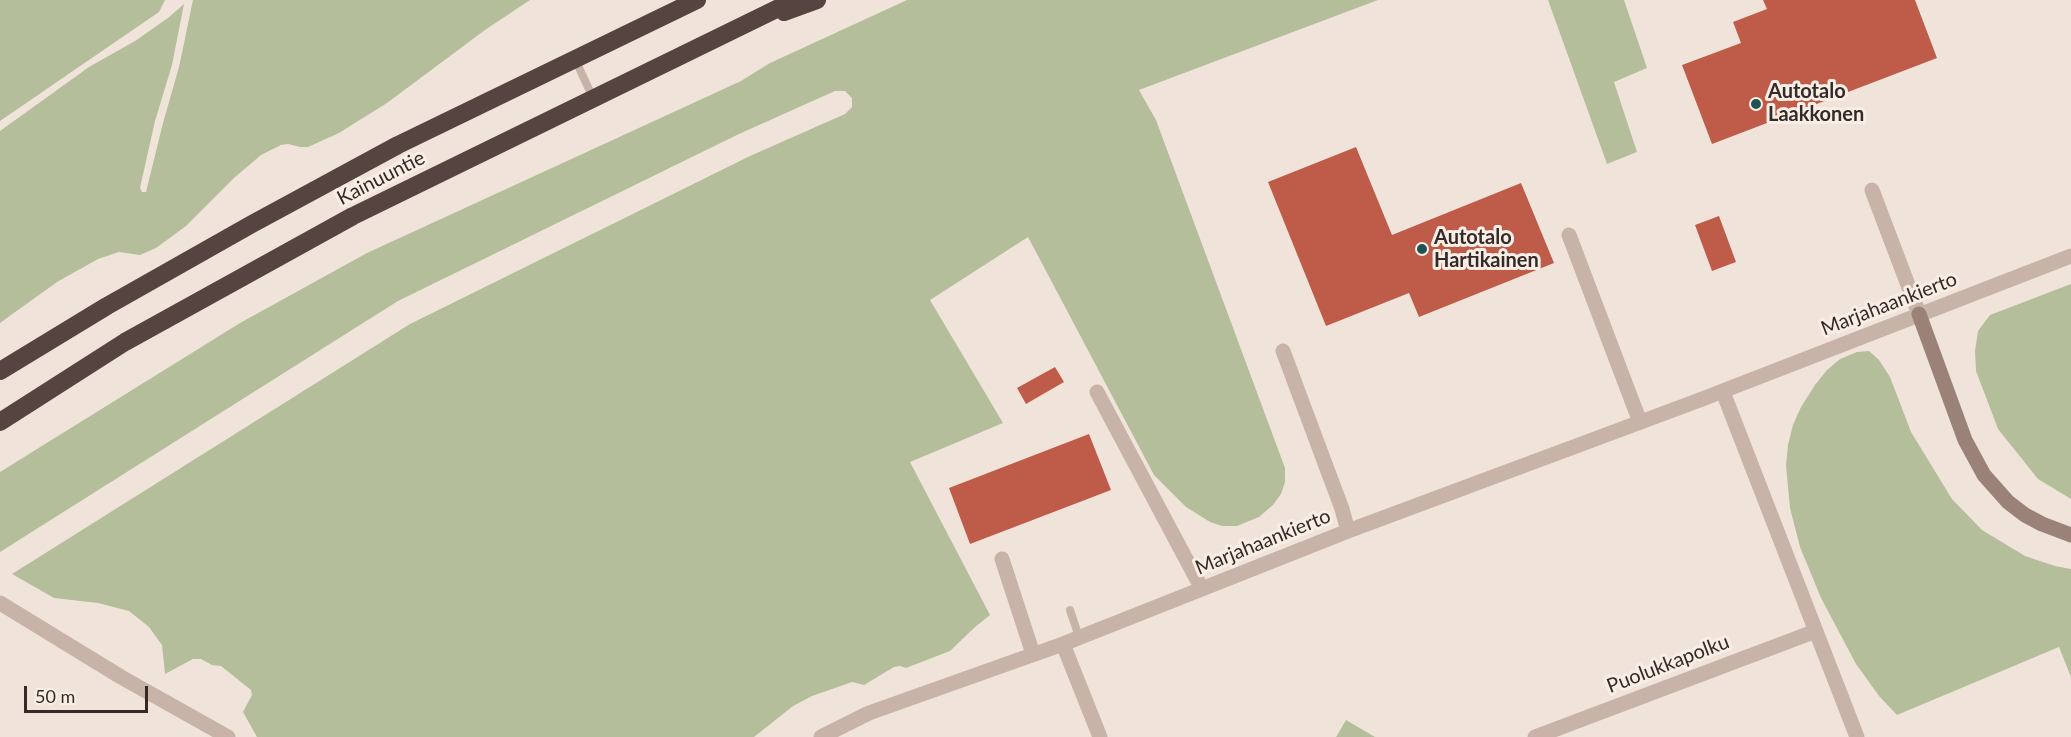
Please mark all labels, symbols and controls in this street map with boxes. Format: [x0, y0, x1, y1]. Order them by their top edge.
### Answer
place label: Autotalo Laakkonen [1768, 80, 1864, 127]
marker: Autotalo Laakkonen [1749, 97, 1763, 111]
street label: Kainuuntie [333, 146, 429, 210]
place label: Autotalo Hartikainen [1434, 226, 1539, 273]
marker: Autotalo Hartikainen [1415, 242, 1429, 256]
street label: Marjahaankierto [1818, 267, 1960, 341]
street label: Marjahaankierto [1192, 504, 1334, 580]
street label: Puolukkapolku [1603, 630, 1733, 698]
scale bar [27, 674, 152, 712]
text: 50 m [35, 685, 75, 707]

